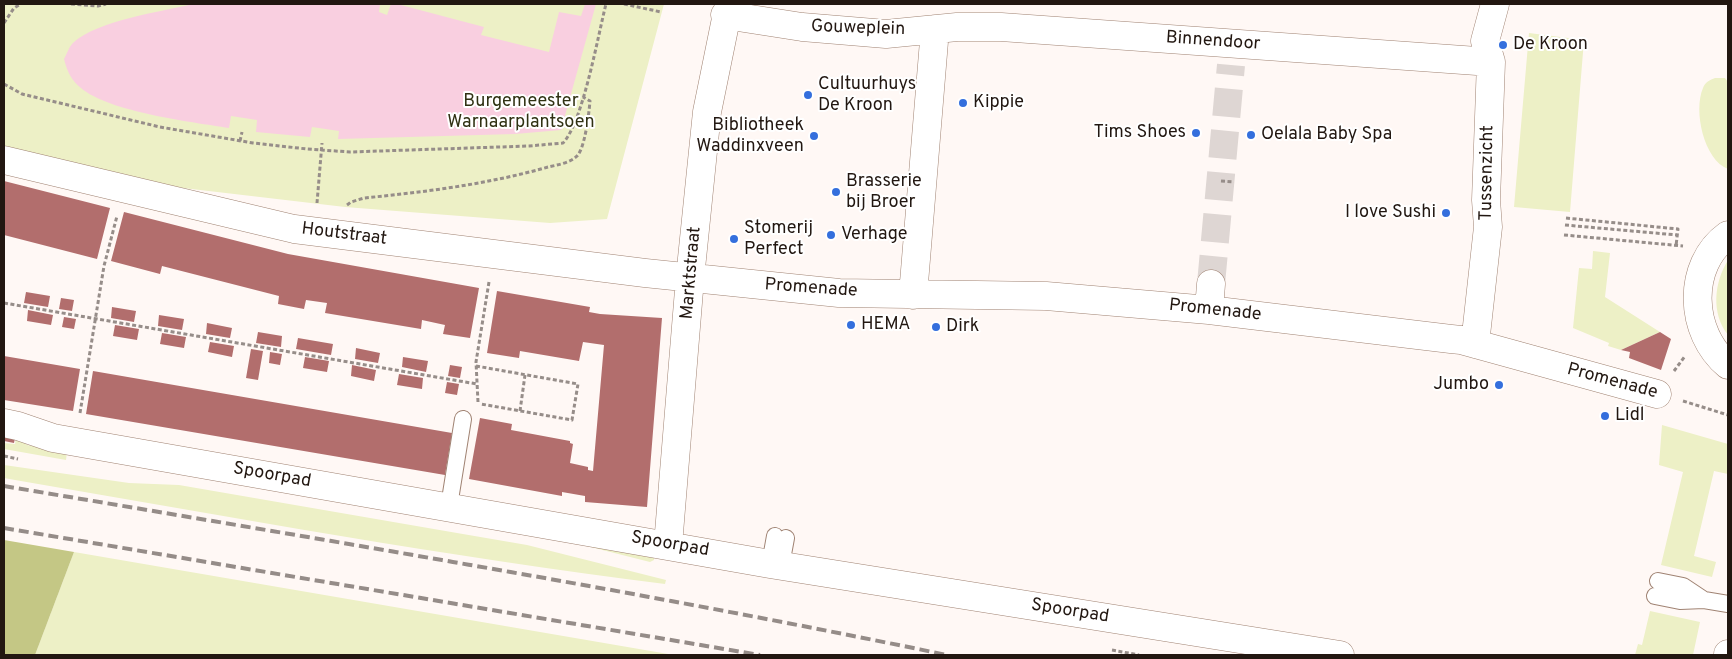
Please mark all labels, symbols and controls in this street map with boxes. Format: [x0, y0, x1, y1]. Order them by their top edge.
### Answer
street label: Gouweplein [810, 17, 906, 41]
street label: Binnendoor [1165, 28, 1261, 56]
place label: De Kroon [1513, 34, 1588, 56]
marker: De Kroon [1497, 39, 1509, 51]
place label: Cultuurhuys De Kroon [818, 74, 916, 116]
marker: Cultuurhuys De Kroon [802, 89, 814, 101]
park label: Burgemeester Warnaarplantsoen [447, 91, 595, 134]
place label: Kippie [973, 92, 1024, 114]
marker: Kippie [957, 97, 969, 109]
place label: Bibliotheek Waddinxveen [696, 115, 804, 158]
place label: Tims Shoes [1094, 122, 1186, 144]
place label: Oelala Baby Spa [1261, 124, 1392, 146]
street label: Tussenzicht [1476, 125, 1500, 221]
marker: Tims Shoes [1190, 127, 1202, 139]
marker: Oelala Baby Spa [1245, 129, 1257, 141]
marker: Bibliotheek Waddinxveen [808, 130, 820, 142]
place label: Brasserie bij Broer [846, 171, 922, 213]
marker: Brasserie bij Broer [830, 186, 842, 198]
place label: I love Sushi [1345, 202, 1436, 224]
marker: I love Sushi [1440, 207, 1452, 219]
place label: Stomerij Perfect [744, 218, 813, 260]
street label: Houtstraat [300, 219, 388, 251]
place label: Verhage [841, 224, 907, 246]
street label: Marktstraat [677, 226, 707, 320]
marker: Verhage [825, 229, 837, 241]
marker: Stomerij Perfect [728, 233, 740, 245]
street label: Promenade [764, 275, 858, 303]
street label: Promenade [1168, 295, 1262, 327]
place label: HEMA [861, 314, 911, 336]
place label: Dirk [946, 316, 979, 338]
marker: HEMA [845, 319, 857, 331]
marker: Dirk [930, 321, 942, 333]
street label: Promenade [1564, 360, 1660, 404]
place label: Jumbo [1433, 374, 1489, 396]
marker: Jumbo [1493, 379, 1505, 391]
place label: Lidl [1615, 405, 1644, 427]
marker: Lidl [1599, 410, 1611, 422]
street label: Spoorpad [231, 459, 313, 493]
street label: Spoorpad [629, 528, 711, 562]
street label: Spoorpad [1029, 595, 1111, 629]

